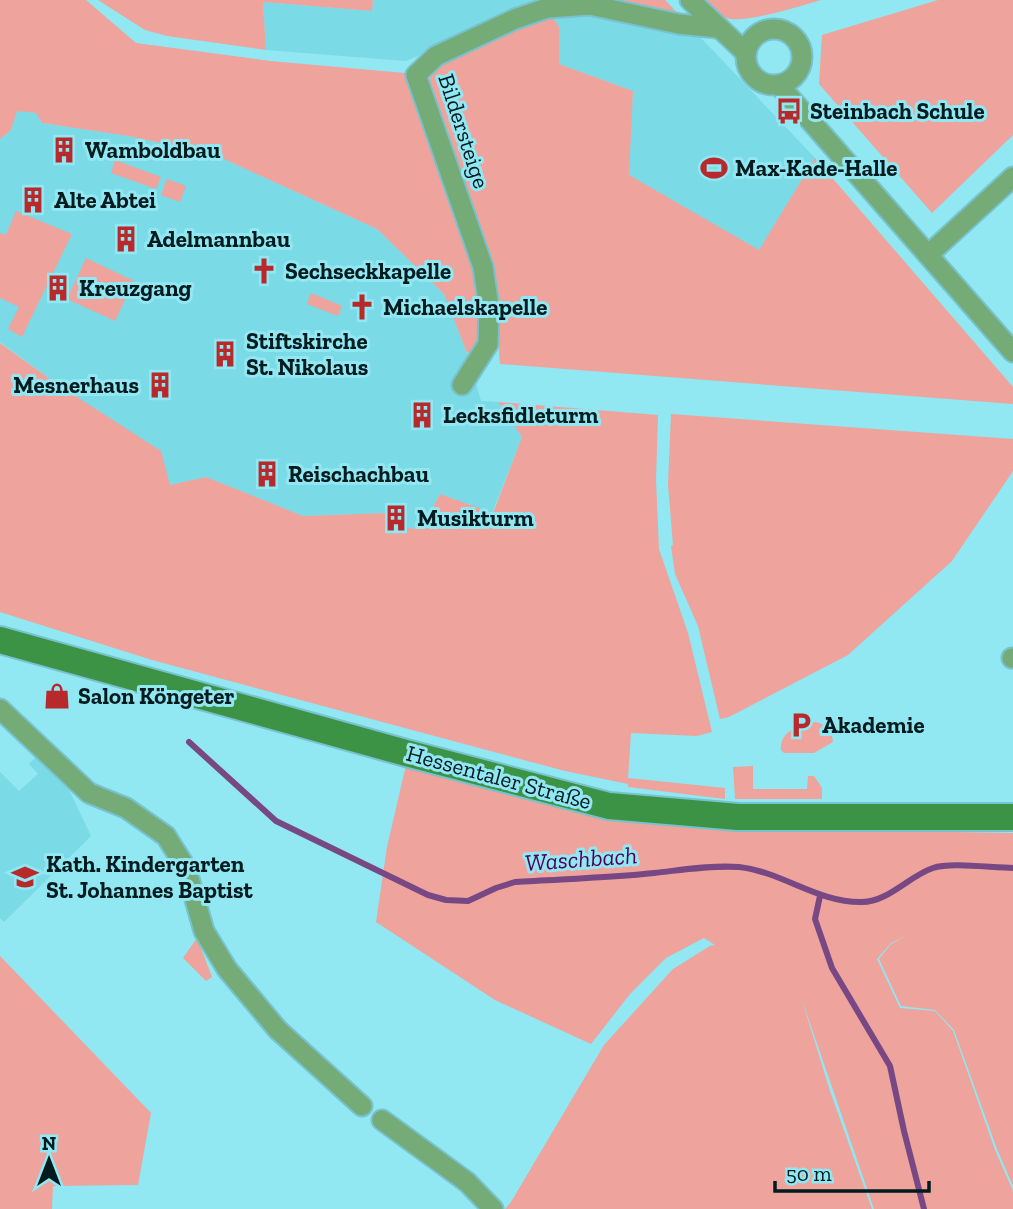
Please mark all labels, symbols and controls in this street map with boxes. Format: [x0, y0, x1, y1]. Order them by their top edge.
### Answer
street label: Bildersteige [432, 70, 496, 192]
bus stop icon: Steinbach Schule [774, 96, 804, 126]
place label: Steinbach Schule [810, 97, 985, 125]
building icon: Wamboldbau [49, 135, 79, 165]
place label: Wamboldbau [85, 136, 221, 164]
sports icon: Max-Kade-Halle [699, 153, 729, 183]
place label: Max-Kade-Halle [735, 154, 897, 182]
building icon: Alte Abtei [18, 185, 48, 215]
place label: Alte Abtei [54, 186, 156, 214]
building icon: Adelmannbau [111, 224, 141, 254]
place label: Adelmannbau [147, 225, 291, 253]
church icon: Sechseckkapelle [249, 256, 279, 286]
place label: Sechseckkapelle [285, 257, 451, 285]
building icon: Kreuzgang [43, 273, 73, 303]
place label: Kreuzgang [79, 274, 192, 302]
church icon: Michaelskapelle [347, 292, 377, 322]
place label: Michaelskapelle [383, 293, 547, 321]
place label: Stiftskirche St. Nikolaus [246, 327, 368, 381]
building icon: Stiftskirche St. Nikolaus [210, 339, 240, 369]
building icon: Mesnerhaus [145, 370, 175, 400]
place label: Mesnerhaus [13, 371, 139, 399]
building icon: Lecksfidleturm [407, 400, 437, 430]
place label: Lecksfidleturm [443, 401, 598, 429]
building icon: Reischachbau [252, 459, 282, 489]
place label: Reischachbau [288, 460, 429, 488]
building icon: Musikturm [381, 503, 411, 533]
place label: Musikturm [417, 504, 534, 532]
shop icon: Salon Köngeter [42, 681, 72, 711]
place label: Salon Köngeter [78, 682, 235, 710]
parking icon: Akademie [786, 710, 816, 740]
place label: Akademie [822, 711, 925, 739]
street label: Hessentaler Straße [404, 739, 594, 815]
water label: Waschbach [524, 840, 638, 877]
place label: Kath. Kindergarten St. Johannes Baptist [46, 850, 254, 904]
school or university icon: Kath. Kindergarten St. Johannes Baptist [10, 862, 40, 892]
north arrow [14, 1125, 84, 1195]
text: N [42, 1132, 56, 1155]
scale bar [775, 1150, 929, 1194]
text: 50 m [786, 1161, 832, 1186]

